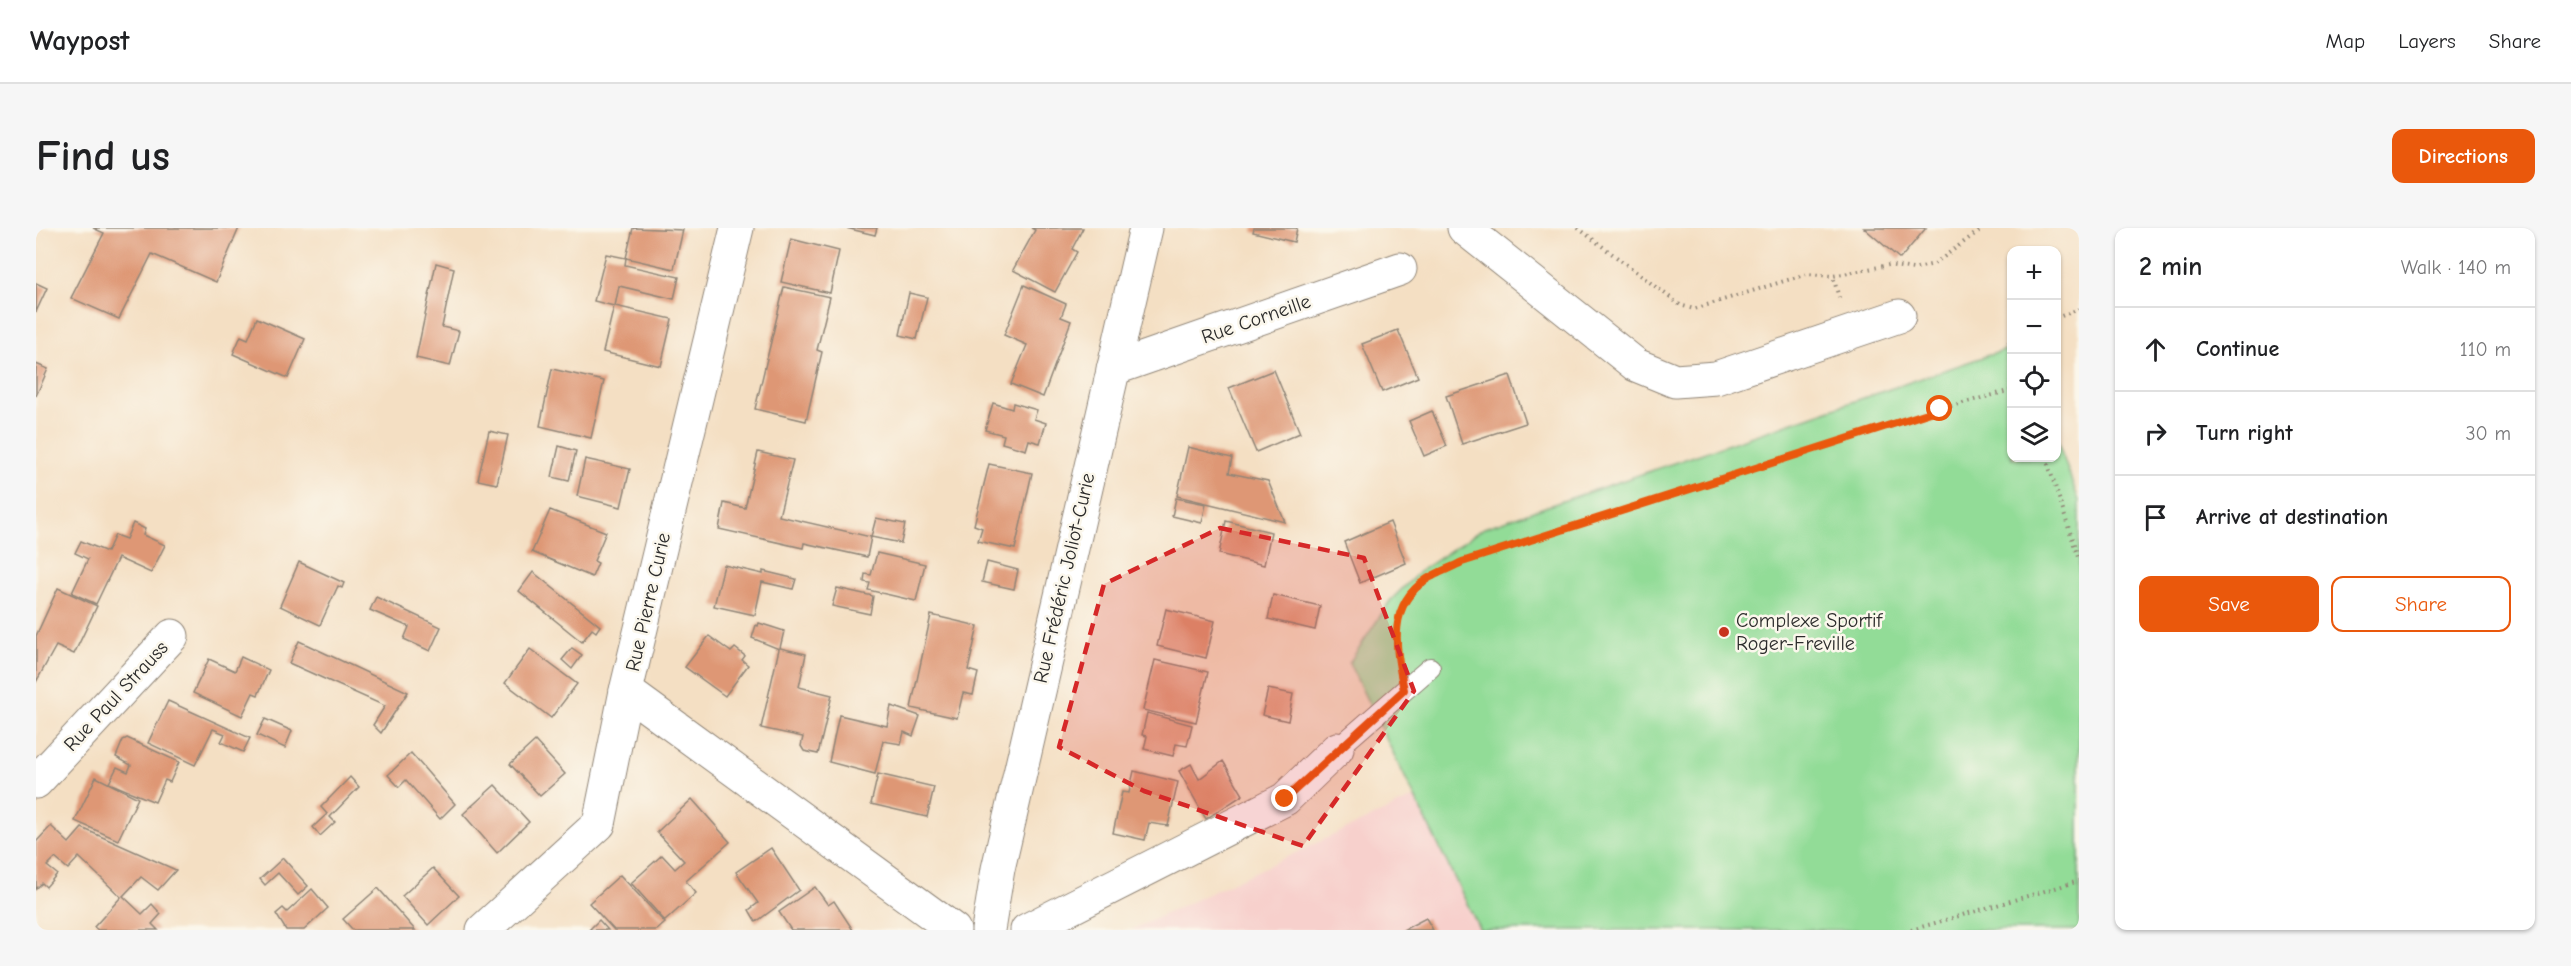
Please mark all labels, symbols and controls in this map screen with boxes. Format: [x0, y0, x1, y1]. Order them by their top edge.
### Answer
text: Waypost [30, 25, 130, 57]
text: Map [2326, 29, 2365, 53]
text: Layers [2398, 29, 2456, 53]
text: Share [2489, 29, 2541, 53]
button: Directions [2392, 129, 2535, 183]
text: Find us [36, 132, 170, 181]
map controls [2007, 246, 2061, 462]
button: + [2007, 246, 2061, 300]
text: 2 min [2139, 252, 2202, 282]
text: Walk · 140 m [2401, 256, 2511, 279]
street label: Rue Corneille [1198, 290, 1314, 348]
button: − [2007, 300, 2061, 354]
icon: ahead [2139, 333, 2172, 366]
text: Continue [2196, 336, 2279, 362]
text: 110 m [2460, 338, 2511, 361]
button: locate [2007, 354, 2061, 408]
route start [1926, 395, 1952, 421]
button: layers [2007, 408, 2061, 462]
icon: right [2139, 417, 2172, 450]
text: Turn right [2196, 420, 2293, 446]
text: 30 m [2465, 422, 2511, 445]
street label: Rue Frédéric Joliot-Curie [1029, 471, 1099, 685]
icon: arrive [2139, 501, 2172, 534]
text: Arrive at destination [2196, 504, 2388, 530]
street label: Rue Pierre Curie [621, 530, 675, 674]
button: Save [2139, 576, 2319, 632]
button: Share [2331, 576, 2511, 632]
place label: Complexe Sportif Roger-Freville [1736, 609, 1884, 655]
marker: Complexe Sportif Roger-Freville [1717, 625, 1731, 639]
street label: Rue Paul Strauss [59, 636, 173, 756]
route end [1271, 785, 1297, 811]

